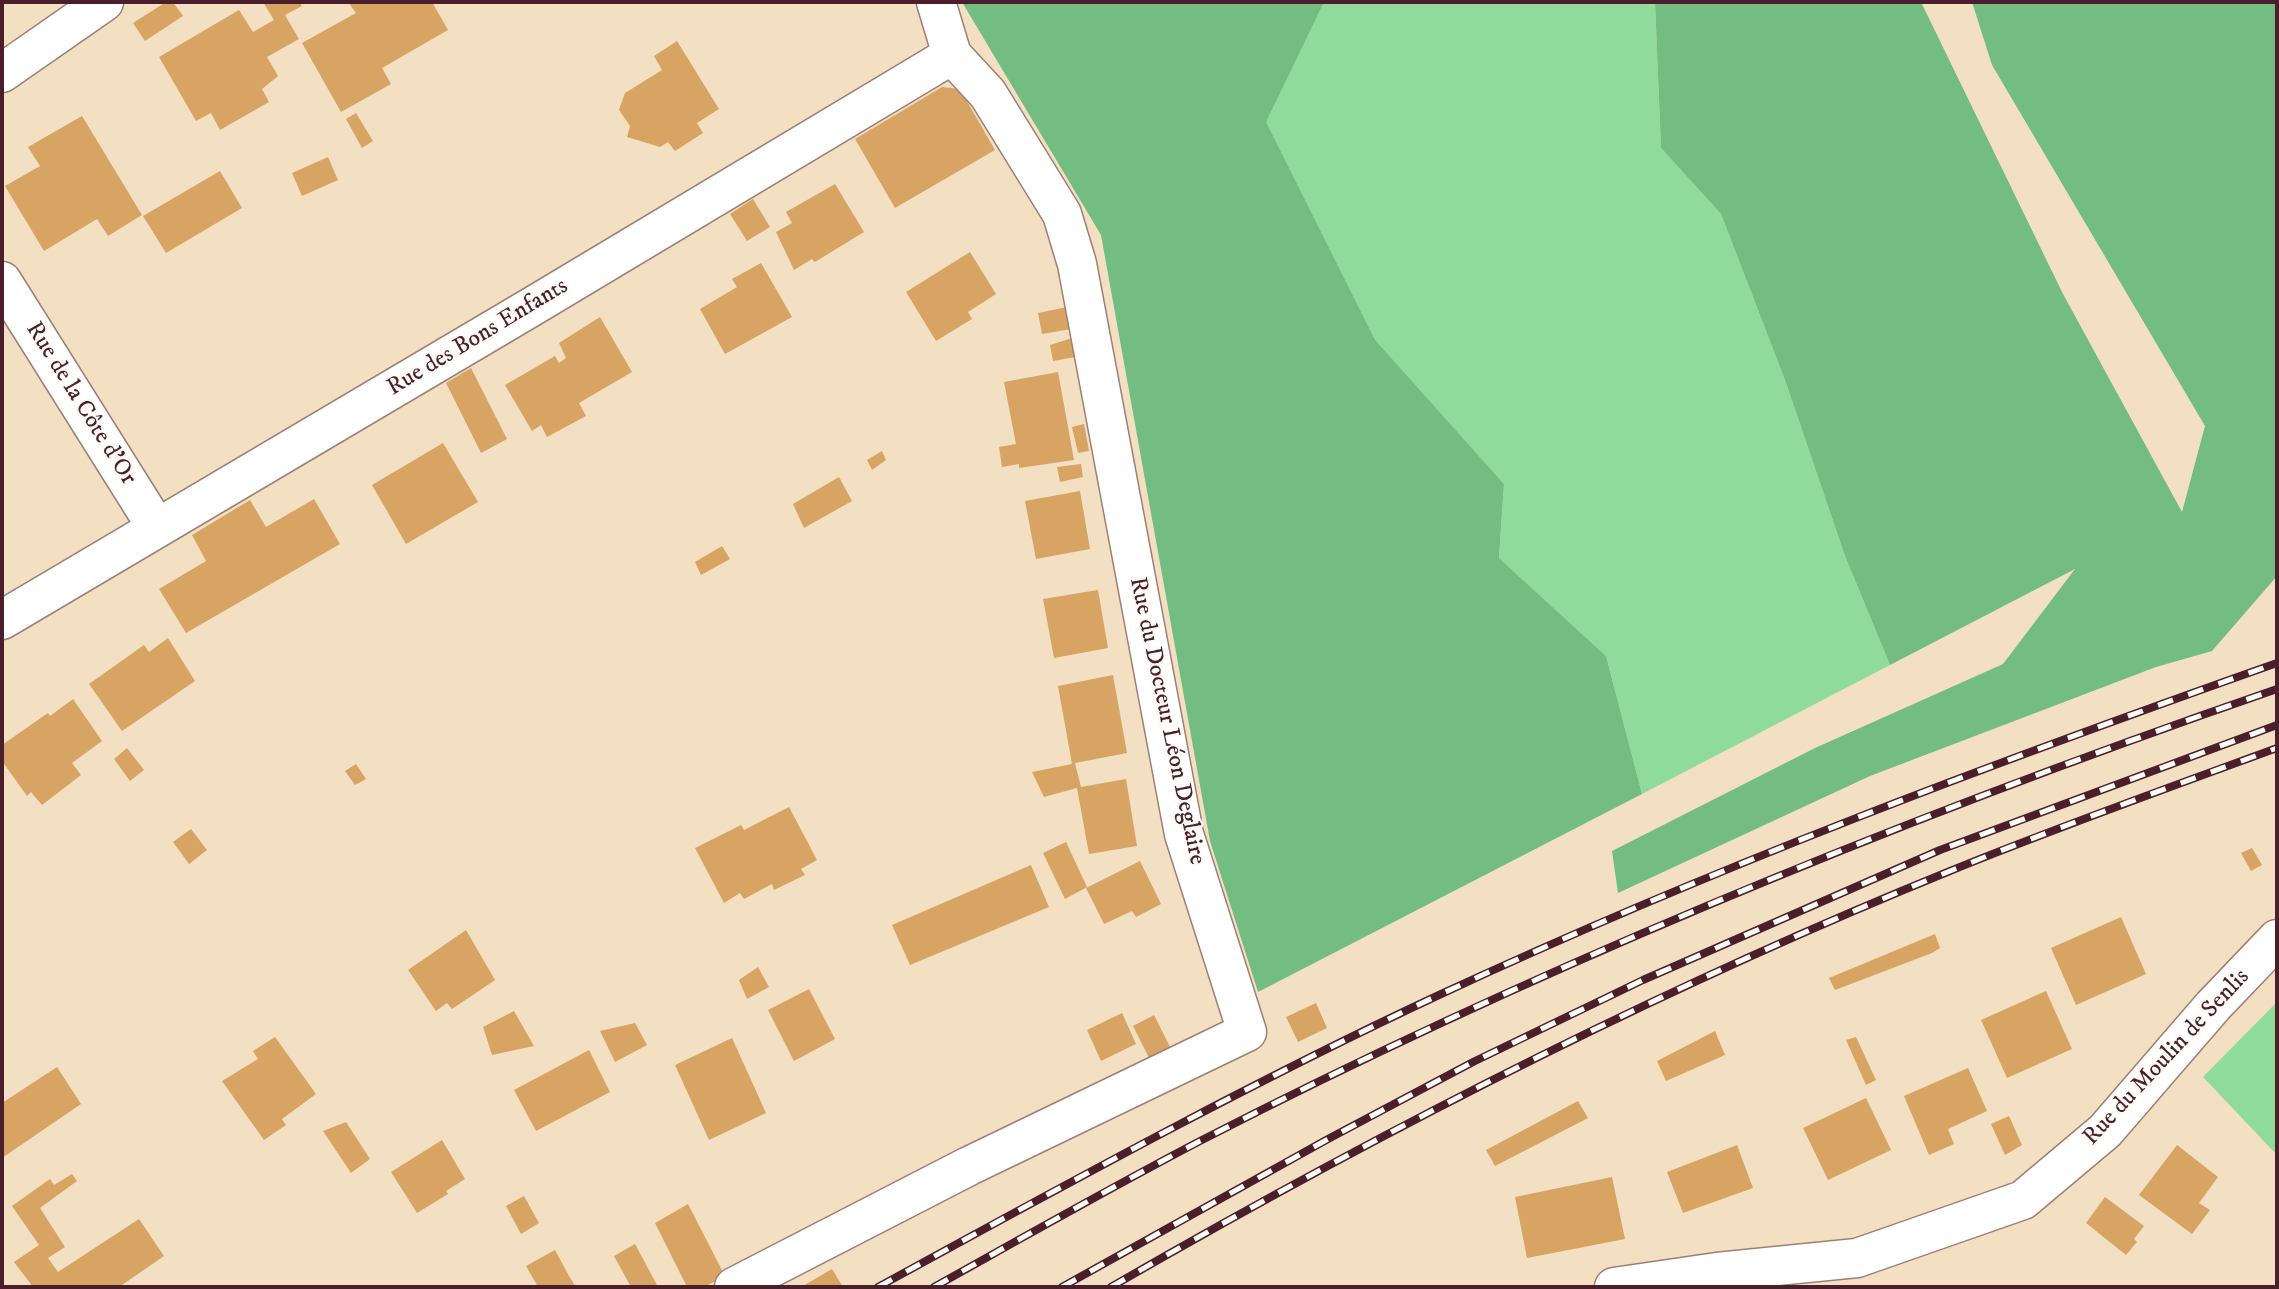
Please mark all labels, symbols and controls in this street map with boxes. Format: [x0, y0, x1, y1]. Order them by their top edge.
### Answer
street label: Rue des Bons Enfants [382, 273, 574, 403]
street label: Rue de la Côte d'Or [18, 317, 142, 491]
street label: Rue du Docteur Léon Deglaire [1121, 575, 1211, 867]
street label: Rue du Moulin de Senlis [2078, 964, 2256, 1152]

